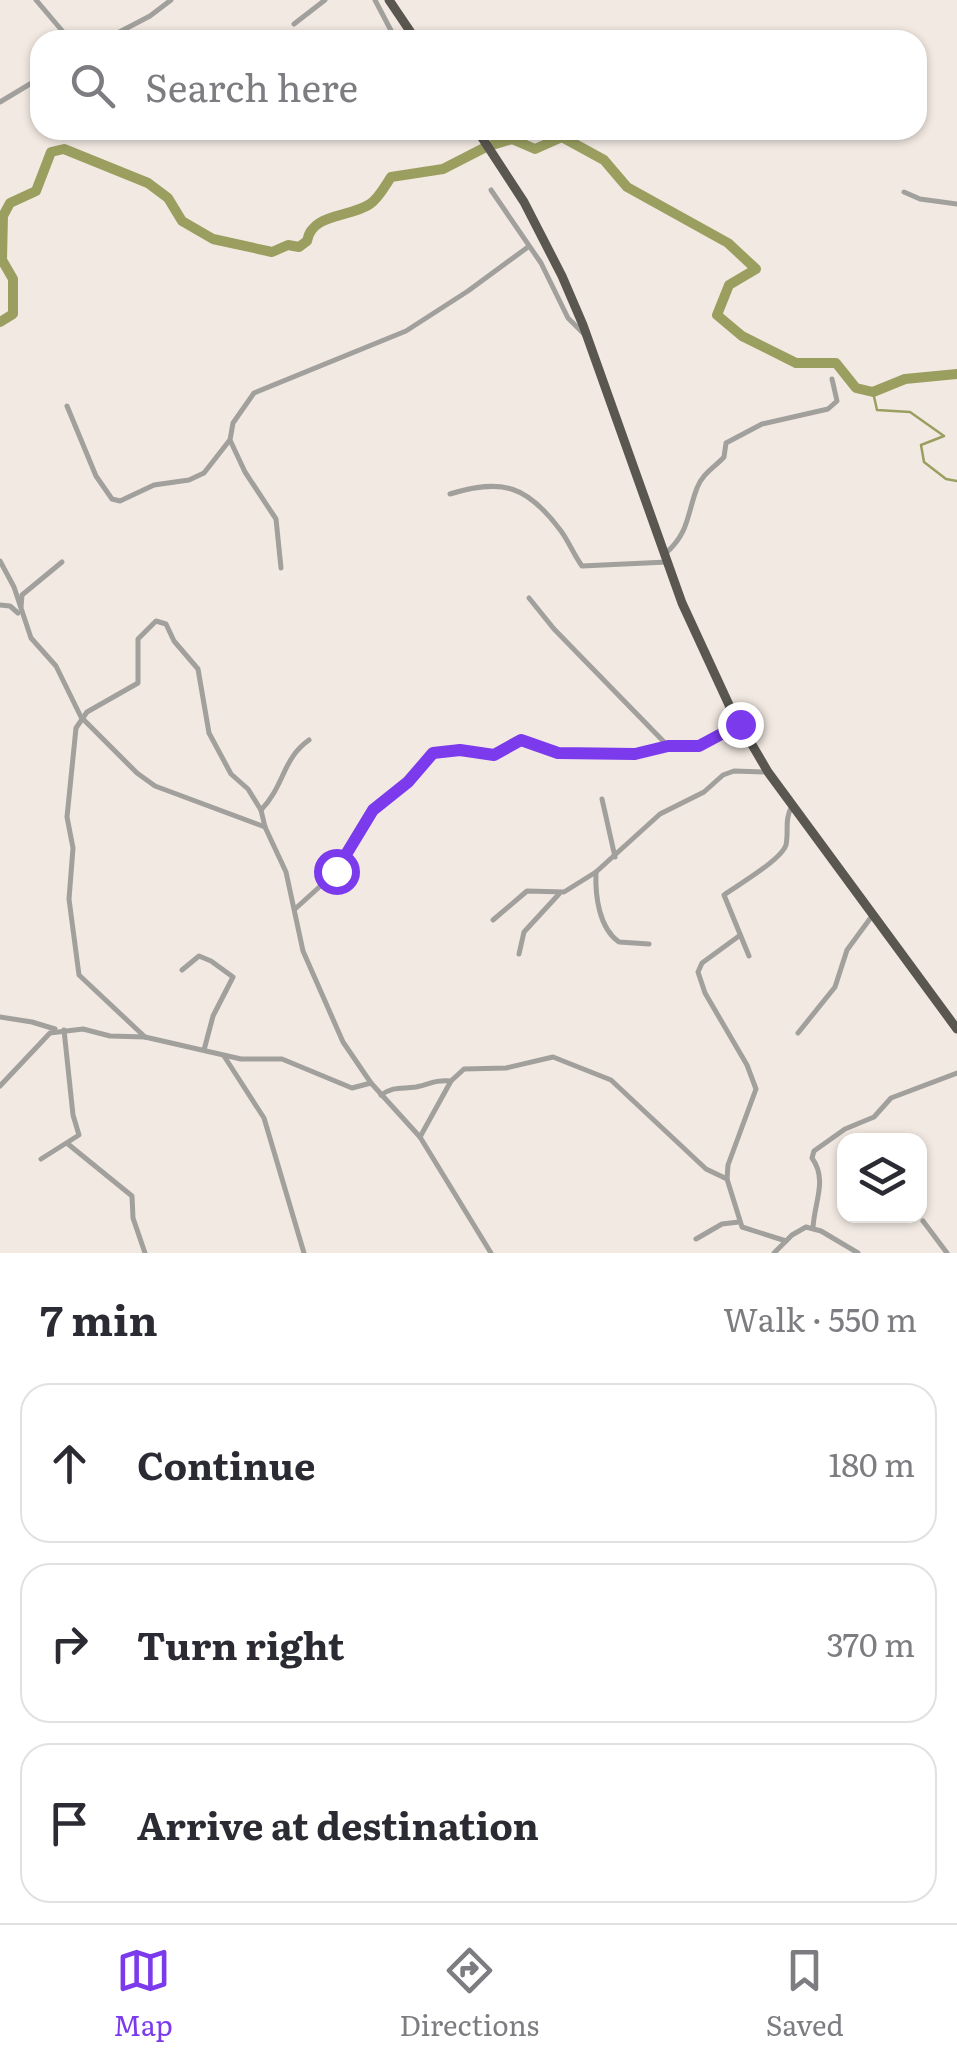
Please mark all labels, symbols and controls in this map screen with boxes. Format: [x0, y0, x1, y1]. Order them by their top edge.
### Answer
search box [30, 30, 927, 140]
text: Search here [145, 57, 358, 114]
icon: search [65, 58, 120, 113]
route end [718, 702, 764, 748]
route start [314, 849, 360, 895]
map controls [837, 1133, 927, 1223]
button: layers [837, 1133, 927, 1223]
text: 7 min [40, 1287, 158, 1349]
text: Walk · 550 m [723, 1294, 917, 1342]
text: Continue [137, 1435, 315, 1492]
icon: ahead [42, 1436, 97, 1491]
text: 180 m [828, 1439, 915, 1487]
text: Turn right [137, 1615, 344, 1672]
icon: right [42, 1616, 97, 1671]
text: 370 m [826, 1619, 915, 1667]
text: Arrive at destination [137, 1795, 539, 1852]
icon: arrive [42, 1796, 97, 1851]
tab: Map [113, 1943, 173, 2045]
tab: Directions [399, 1943, 539, 2045]
tab: Saved [766, 1943, 844, 2045]

